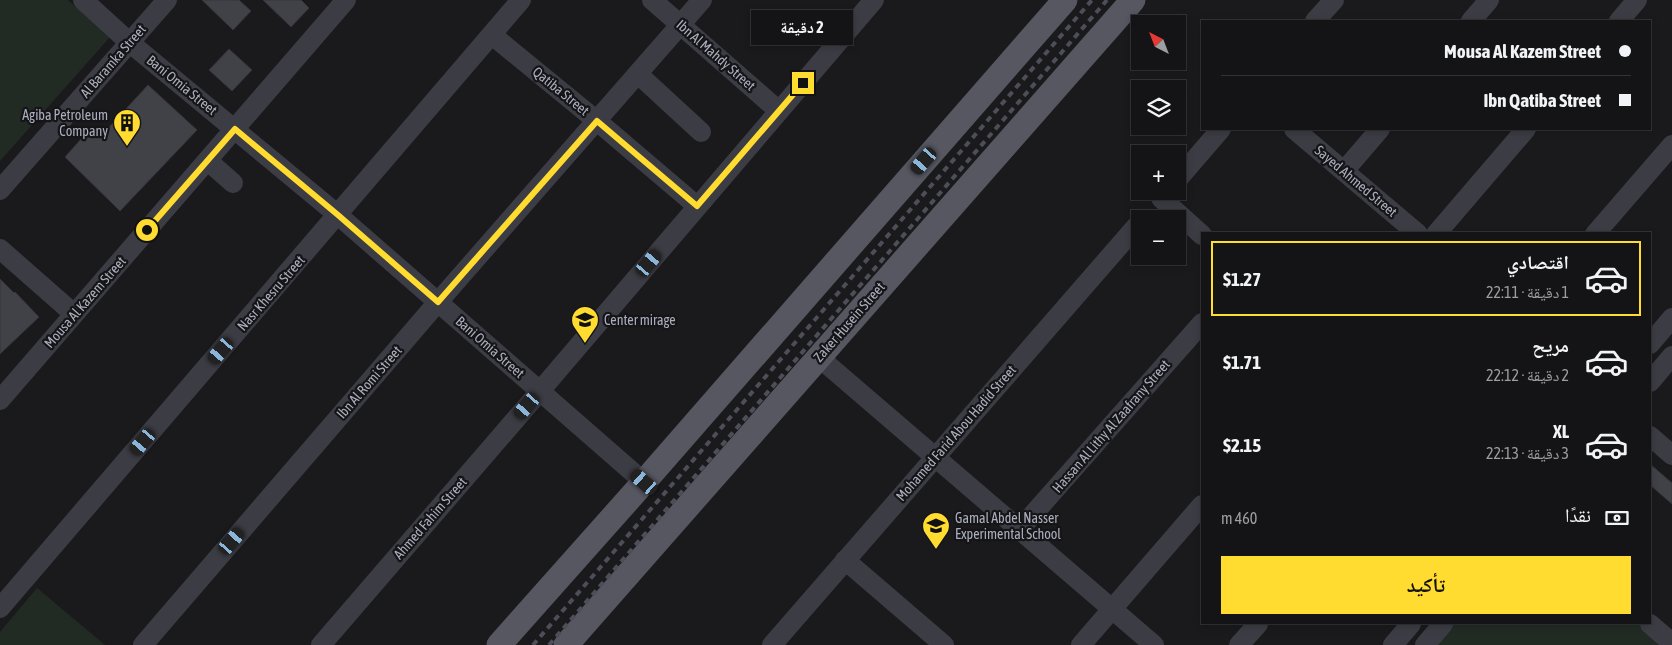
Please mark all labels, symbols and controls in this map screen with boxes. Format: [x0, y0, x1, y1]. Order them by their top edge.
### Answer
callout: 2 دقيقة [752, 11, 854, 46]
north arrow [1131, 15, 1186, 70]
map controls [1131, 15, 1186, 265]
street label: Ibn Al Mahdy Street [673, 16, 759, 94]
text: 2 دقيقة [780, 18, 824, 36]
street label: Al Baramka Street [77, 21, 149, 101]
text: Mousa Al Kazem Street [1444, 40, 1601, 62]
street label: Bani Omia Street [144, 52, 220, 118]
street label: Qatiba Street [530, 63, 592, 119]
route end [792, 72, 814, 94]
button: layers [1131, 80, 1186, 135]
text: Ibn Qatiba Street [1483, 89, 1601, 111]
place label: Agiba Petroleum Company [22, 107, 108, 139]
building icon: Agiba Petroleum Company [112, 108, 142, 147]
street label: Sayed Ahmed Street [1312, 142, 1400, 220]
car [908, 145, 939, 177]
button: + [1131, 145, 1186, 200]
button: − [1131, 210, 1186, 265]
route start [136, 219, 158, 241]
car [633, 247, 664, 279]
text: اقتصادي [1507, 251, 1569, 273]
street label: Nasr Khesru Street [234, 252, 308, 334]
street label: Mousa Al Kazem Street [41, 253, 129, 351]
icon: car [1584, 256, 1629, 301]
text: $1.27 [1223, 268, 1261, 290]
street label: Zaker Husein Street [810, 279, 888, 365]
text: 1 دقيقة · 22:11 [1486, 283, 1569, 301]
school or university icon: Center mirage [570, 305, 600, 344]
place label: Center mirage [604, 312, 676, 328]
street label: Bani Omia Street [452, 313, 528, 381]
text: مريح [1532, 334, 1569, 356]
car [205, 335, 236, 367]
icon: car [1584, 339, 1629, 384]
street label: Ibn Al Romi Street [333, 342, 405, 422]
text: $1.71 [1223, 351, 1261, 373]
street label: Hassan Al Lithy Al Zaafrany Street [1049, 356, 1173, 496]
street label: Mohamed Farid Abou Hadid Street [893, 362, 1019, 504]
text: 2 دقيقة · 22:12 [1486, 366, 1569, 384]
car [511, 390, 542, 422]
text: XL [1553, 420, 1569, 442]
icon: car [1584, 422, 1629, 467]
car [127, 426, 158, 458]
text: $2.15 [1223, 434, 1261, 456]
text: 3 دقيقة · 22:13 [1486, 444, 1569, 462]
car [627, 466, 660, 498]
street label: Ahmed Fahim Street [390, 474, 470, 562]
text: نقدًا [1565, 504, 1591, 526]
icon: cash [1603, 504, 1631, 532]
text: 460 m [1221, 509, 1257, 527]
place label: Gamal Abdel Nasser Experimental School [955, 510, 1061, 542]
school or university icon: Gamal Abdel Nasser Experimental School [921, 511, 951, 550]
car [216, 525, 247, 557]
button: تأكيد [1221, 556, 1631, 614]

